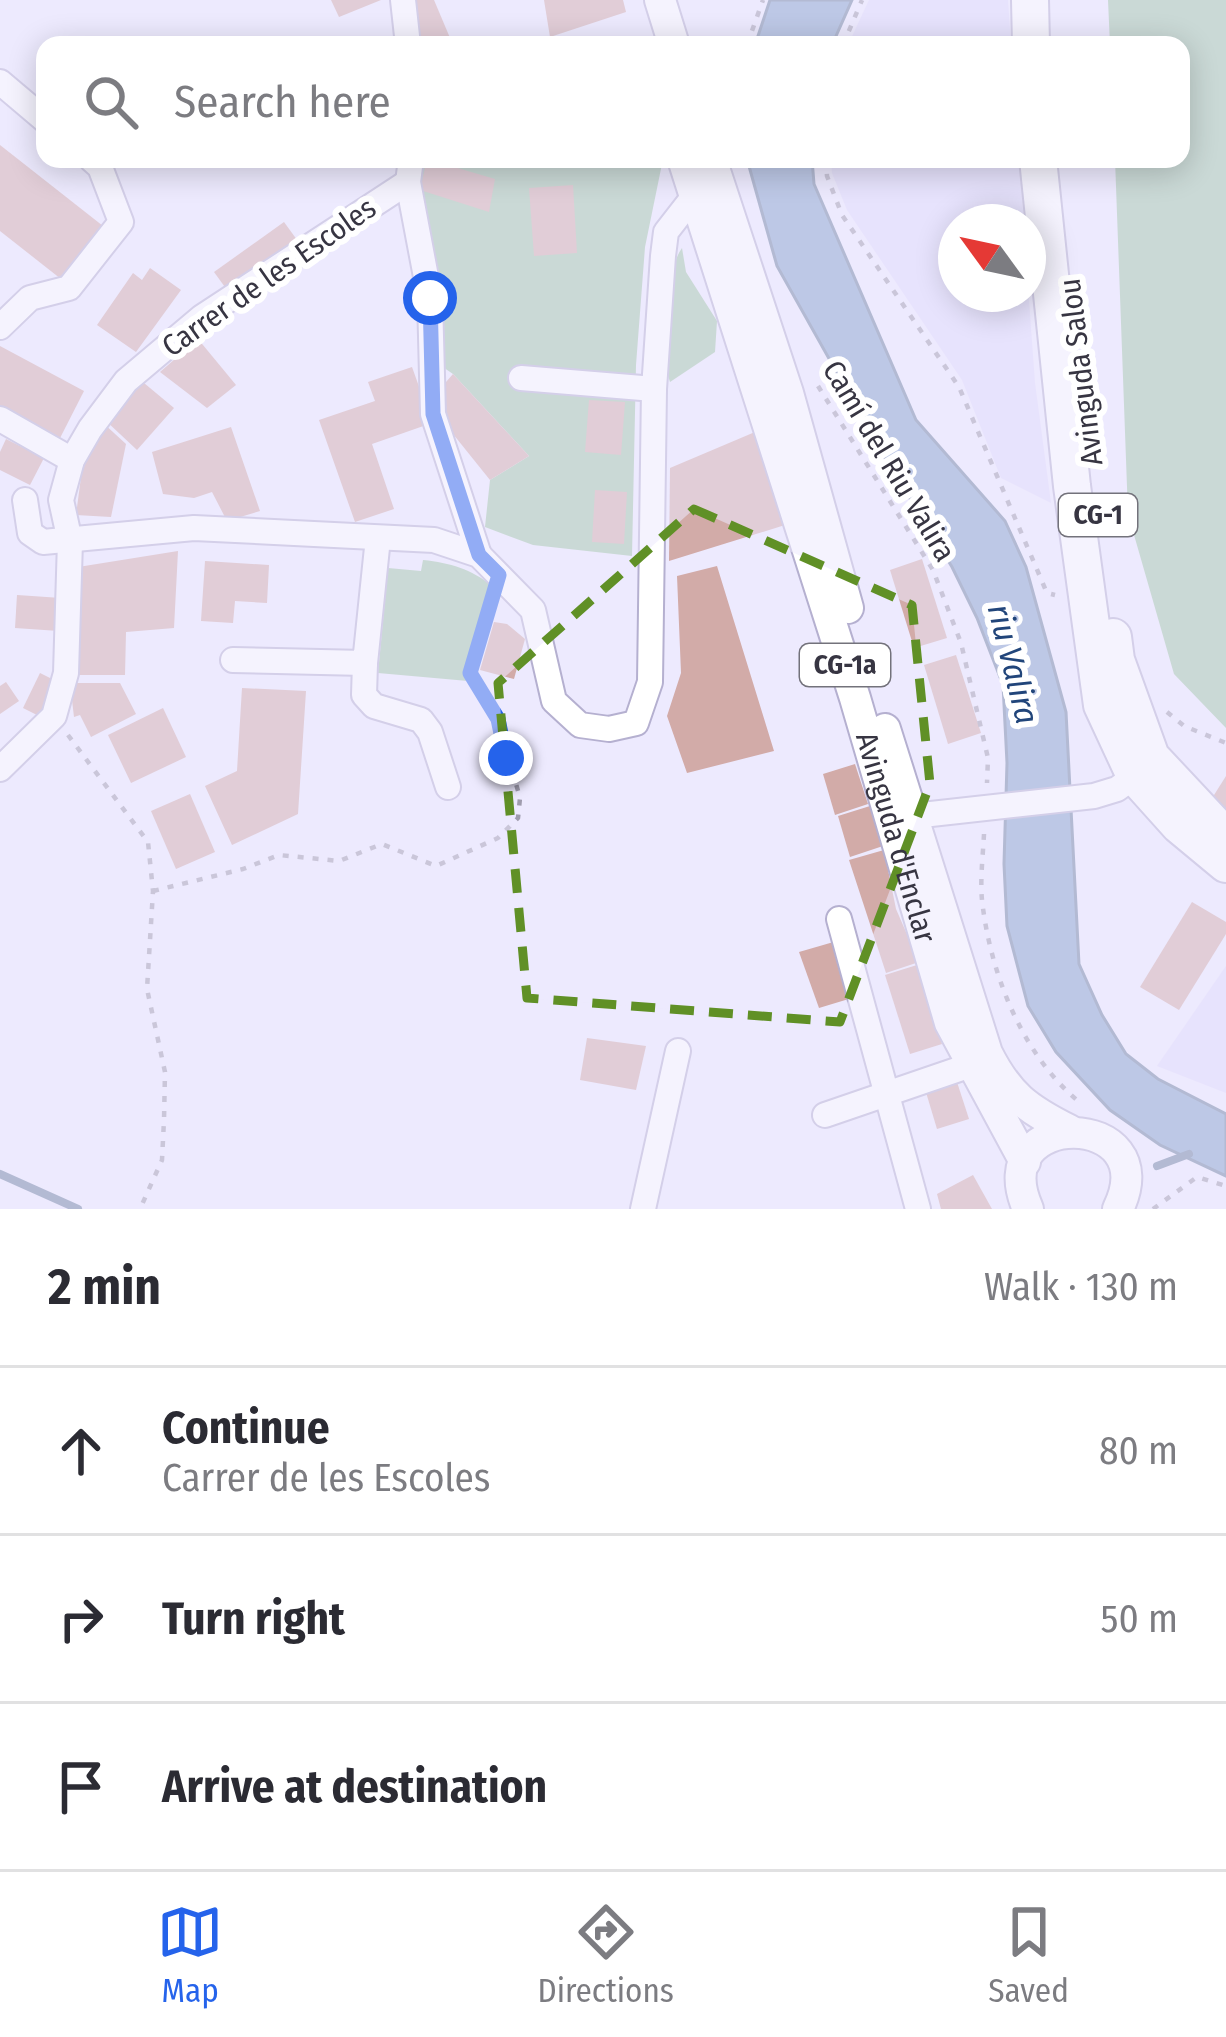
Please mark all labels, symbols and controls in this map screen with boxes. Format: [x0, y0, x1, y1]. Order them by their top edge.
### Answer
search box [36, 36, 1190, 168]
icon: search [78, 69, 144, 135]
text: Search here [174, 75, 391, 129]
street label: Carrer de les Escoles [155, 190, 383, 364]
north arrow [938, 204, 1046, 312]
route start [403, 271, 457, 325]
street label: Avinguda Salou [1052, 276, 1110, 468]
street label: Camí del Riu Valira [815, 354, 963, 568]
road number: CG-1 [1059, 494, 1137, 536]
water label: riu Valira [979, 600, 1047, 728]
road number: CG-1a [800, 644, 890, 686]
street label: Avinguda d'Enclar [848, 728, 944, 947]
route end [479, 731, 533, 785]
text: 2 min [48, 1256, 161, 1318]
text: Walk · 130 m [984, 1264, 1178, 1310]
text: Continue [162, 1401, 330, 1455]
icon: ahead [48, 1418, 114, 1484]
text: 80 m [1099, 1428, 1178, 1474]
text: Carrer de les Escoles [162, 1455, 490, 1501]
icon: right [48, 1586, 114, 1652]
text: Turn right [162, 1592, 345, 1646]
text: 50 m [1101, 1596, 1178, 1642]
icon: arrive [48, 1754, 114, 1820]
text: Arrive at destination [162, 1760, 547, 1814]
tab: Map [157, 1899, 223, 2011]
tab: Directions [537, 1899, 674, 2011]
tab: Saved [988, 1899, 1069, 2011]

